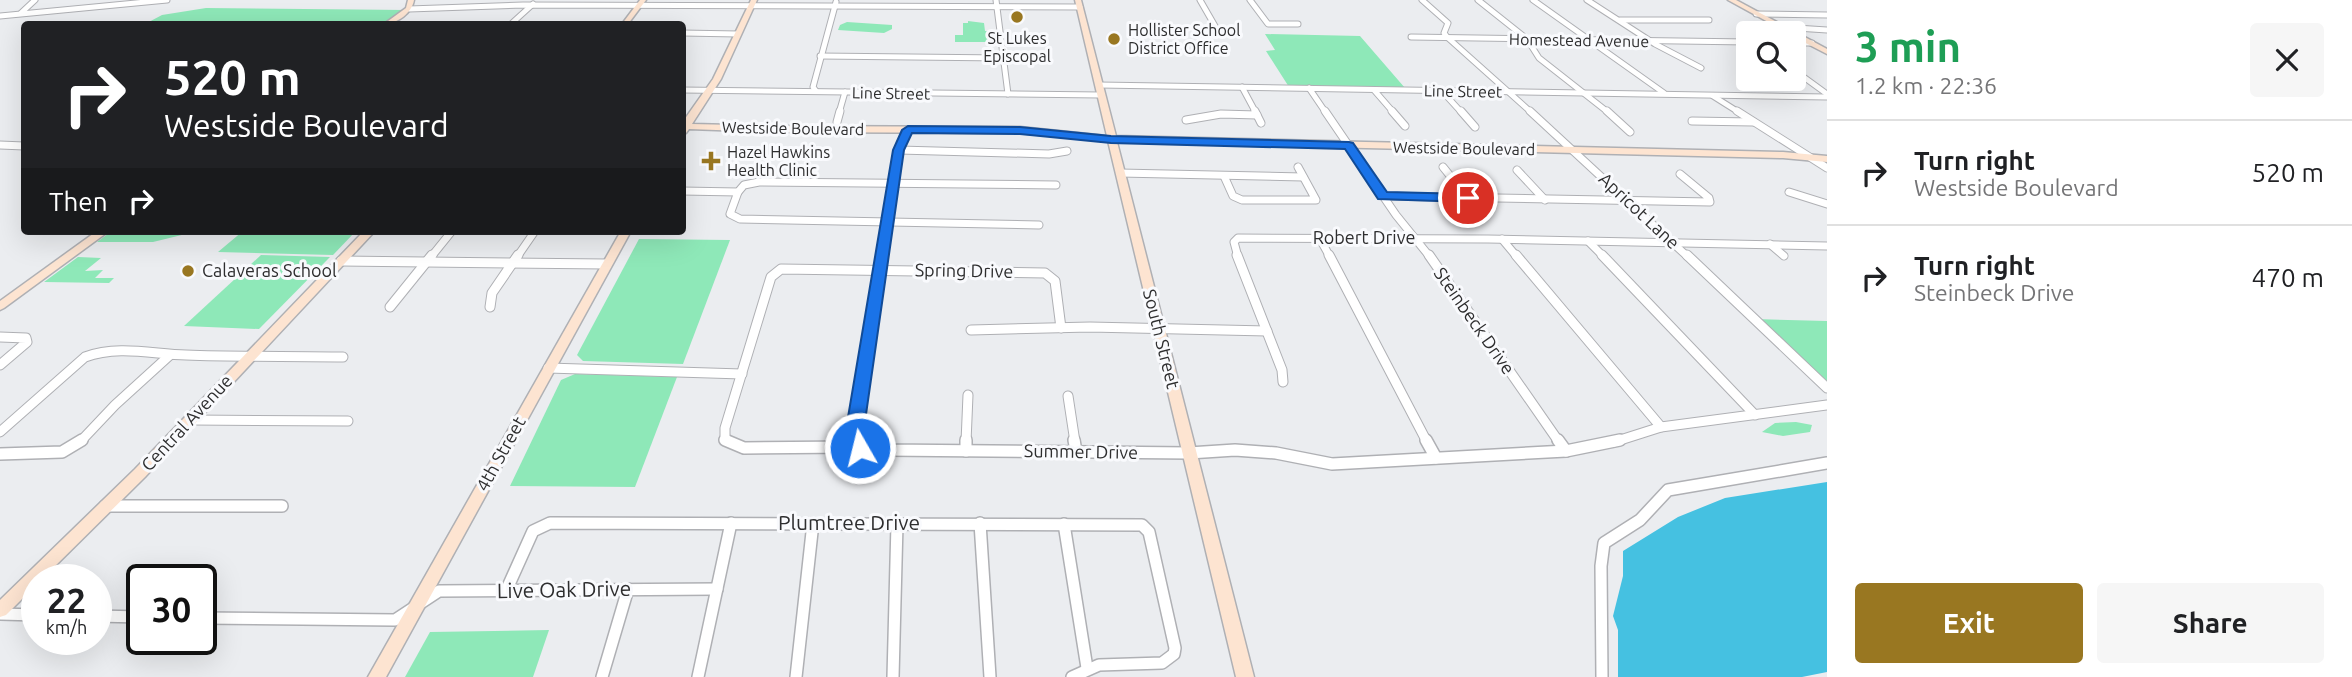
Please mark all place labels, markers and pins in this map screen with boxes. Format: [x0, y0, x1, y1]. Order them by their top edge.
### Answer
marker: St Lukes Episcopal [1009, 9, 1025, 25]
place label: Hollister School District Office [1128, 21, 1240, 57]
place label: St Lukes Episcopal [983, 29, 1051, 65]
marker: Hollister School District Office [1106, 31, 1122, 47]
place label: Hazel Hawkins Health Clinic [727, 143, 830, 179]
marker: Hazel Hawkins Health Clinic [701, 151, 721, 171]
pin [1438, 168, 1498, 228]
place label: Calaveras School [202, 260, 337, 280]
marker: Calaveras School [180, 263, 196, 279]

